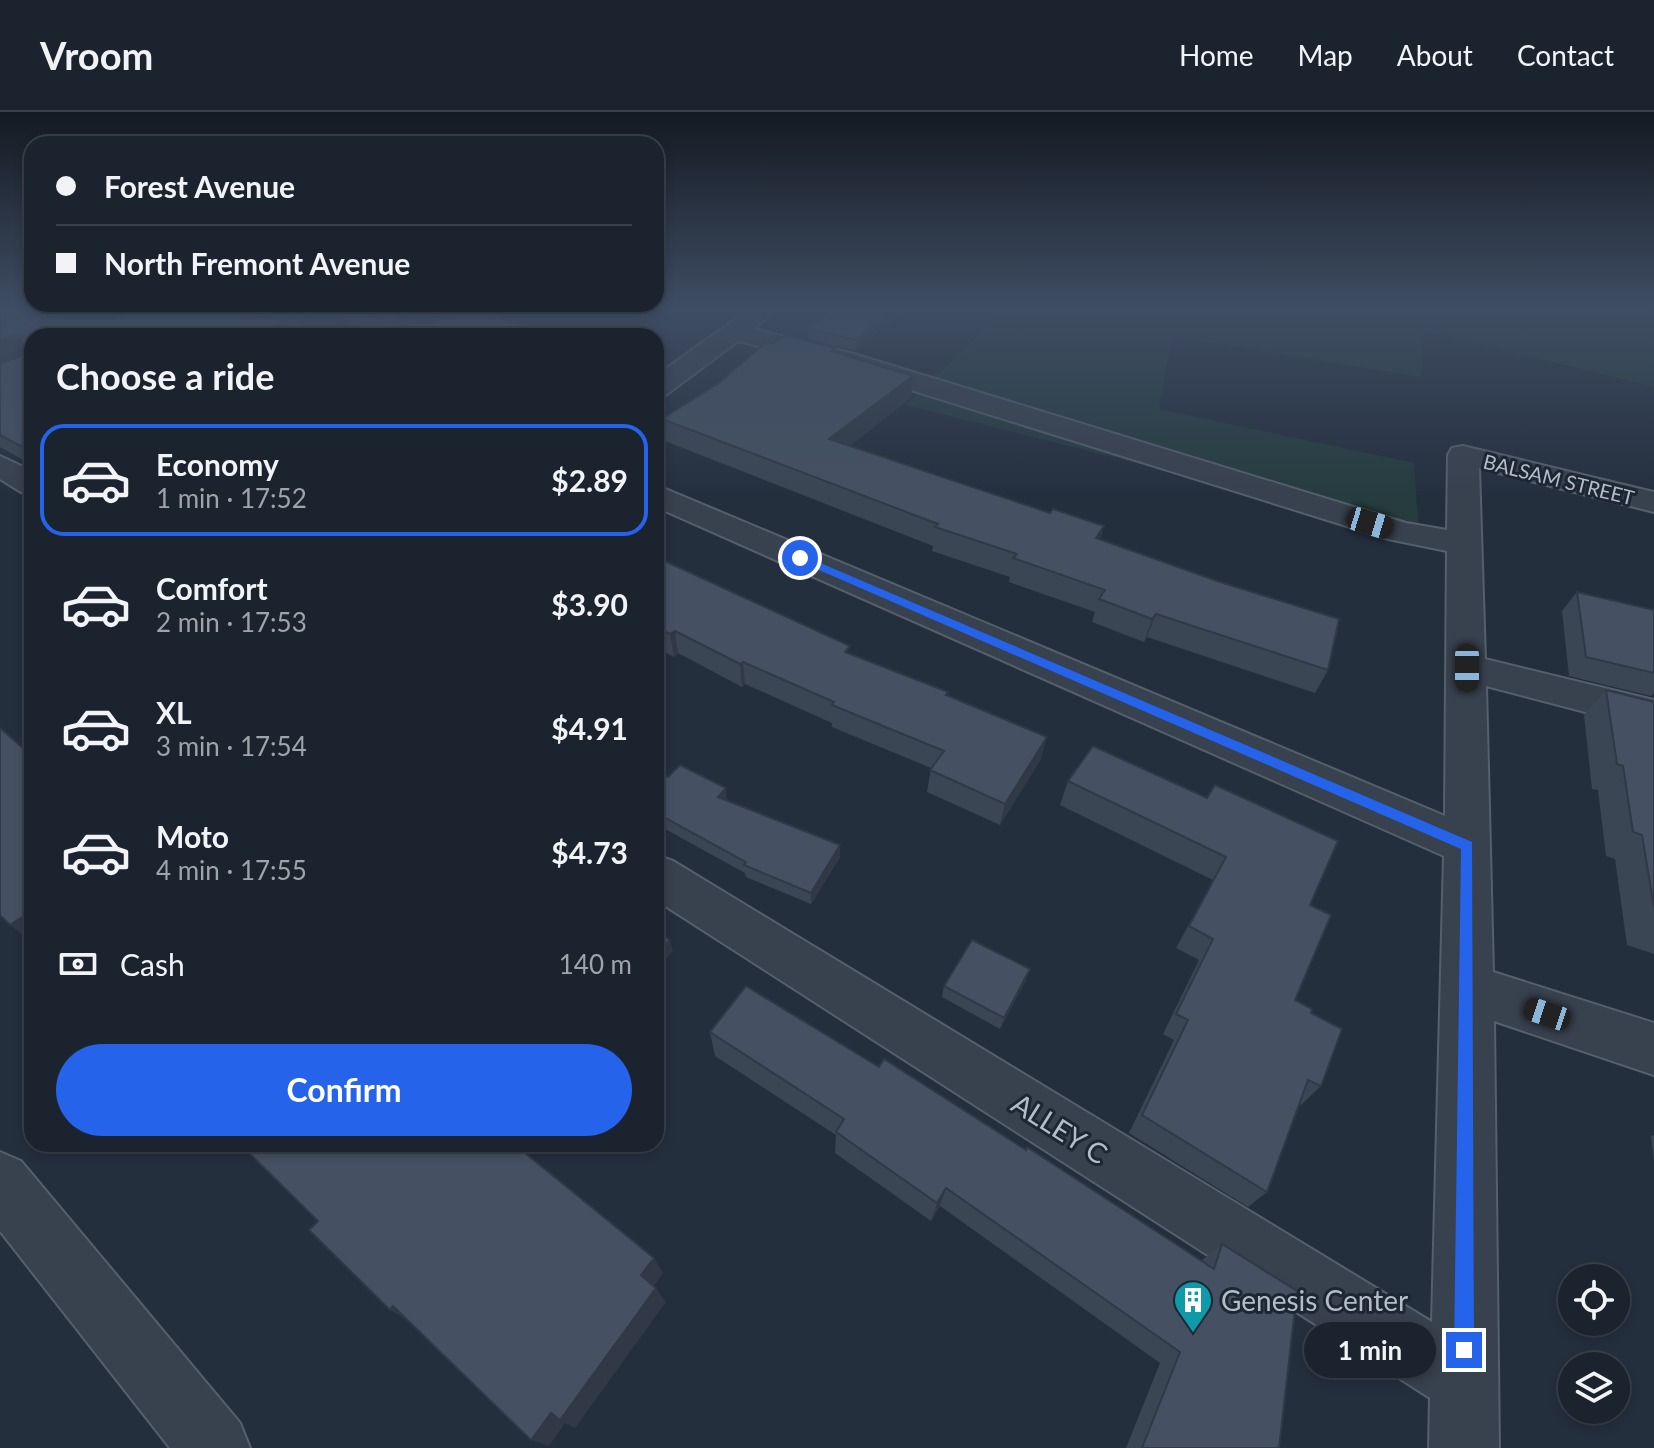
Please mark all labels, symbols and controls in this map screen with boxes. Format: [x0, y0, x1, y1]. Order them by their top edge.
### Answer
text: Vroom [40, 32, 153, 78]
text: Home [1179, 38, 1254, 72]
text: Map [1298, 38, 1353, 72]
text: About [1397, 38, 1473, 72]
text: Contact [1517, 38, 1614, 72]
text: Forest Avenue [104, 168, 295, 204]
text: North Fremont Avenue [104, 245, 410, 281]
text: Choose a ride [56, 354, 275, 398]
icon: car [60, 444, 132, 516]
text: Economy [156, 446, 279, 482]
street label: BALSAM STREET [1481, 449, 1637, 509]
text: $2.89 [551, 462, 628, 498]
text: 1 min · 17:52 [156, 482, 307, 514]
car [1344, 505, 1396, 541]
route start [782, 540, 818, 576]
icon: car [60, 568, 132, 640]
text: Comfort [156, 570, 268, 606]
text: $3.90 [551, 586, 628, 622]
text: 2 min · 17:53 [156, 606, 307, 638]
car [1455, 644, 1479, 692]
icon: car [60, 692, 132, 764]
text: XL [156, 694, 192, 730]
text: $4.91 [551, 710, 628, 746]
text: 3 min · 17:54 [156, 730, 307, 762]
icon: car [60, 816, 132, 888]
text: Moto [156, 818, 229, 854]
text: $4.73 [551, 834, 628, 870]
text: 4 min · 17:55 [156, 854, 307, 886]
icon: cash [56, 942, 100, 986]
text: Cash [120, 946, 185, 982]
text: 140 m [559, 948, 632, 980]
car [1520, 995, 1574, 1033]
button: Confirm [56, 1044, 632, 1136]
street label: ALLEY C [1006, 1085, 1114, 1171]
map controls [1558, 1264, 1630, 1424]
button: locate [1558, 1264, 1630, 1336]
building icon: Genesis Center [1172, 1279, 1214, 1334]
place label: Genesis Center [1221, 1283, 1408, 1317]
callout: 1 min [1304, 1322, 1436, 1378]
route end [1446, 1332, 1482, 1368]
text: 1 min [1338, 1334, 1402, 1366]
button: layers [1558, 1352, 1630, 1424]

